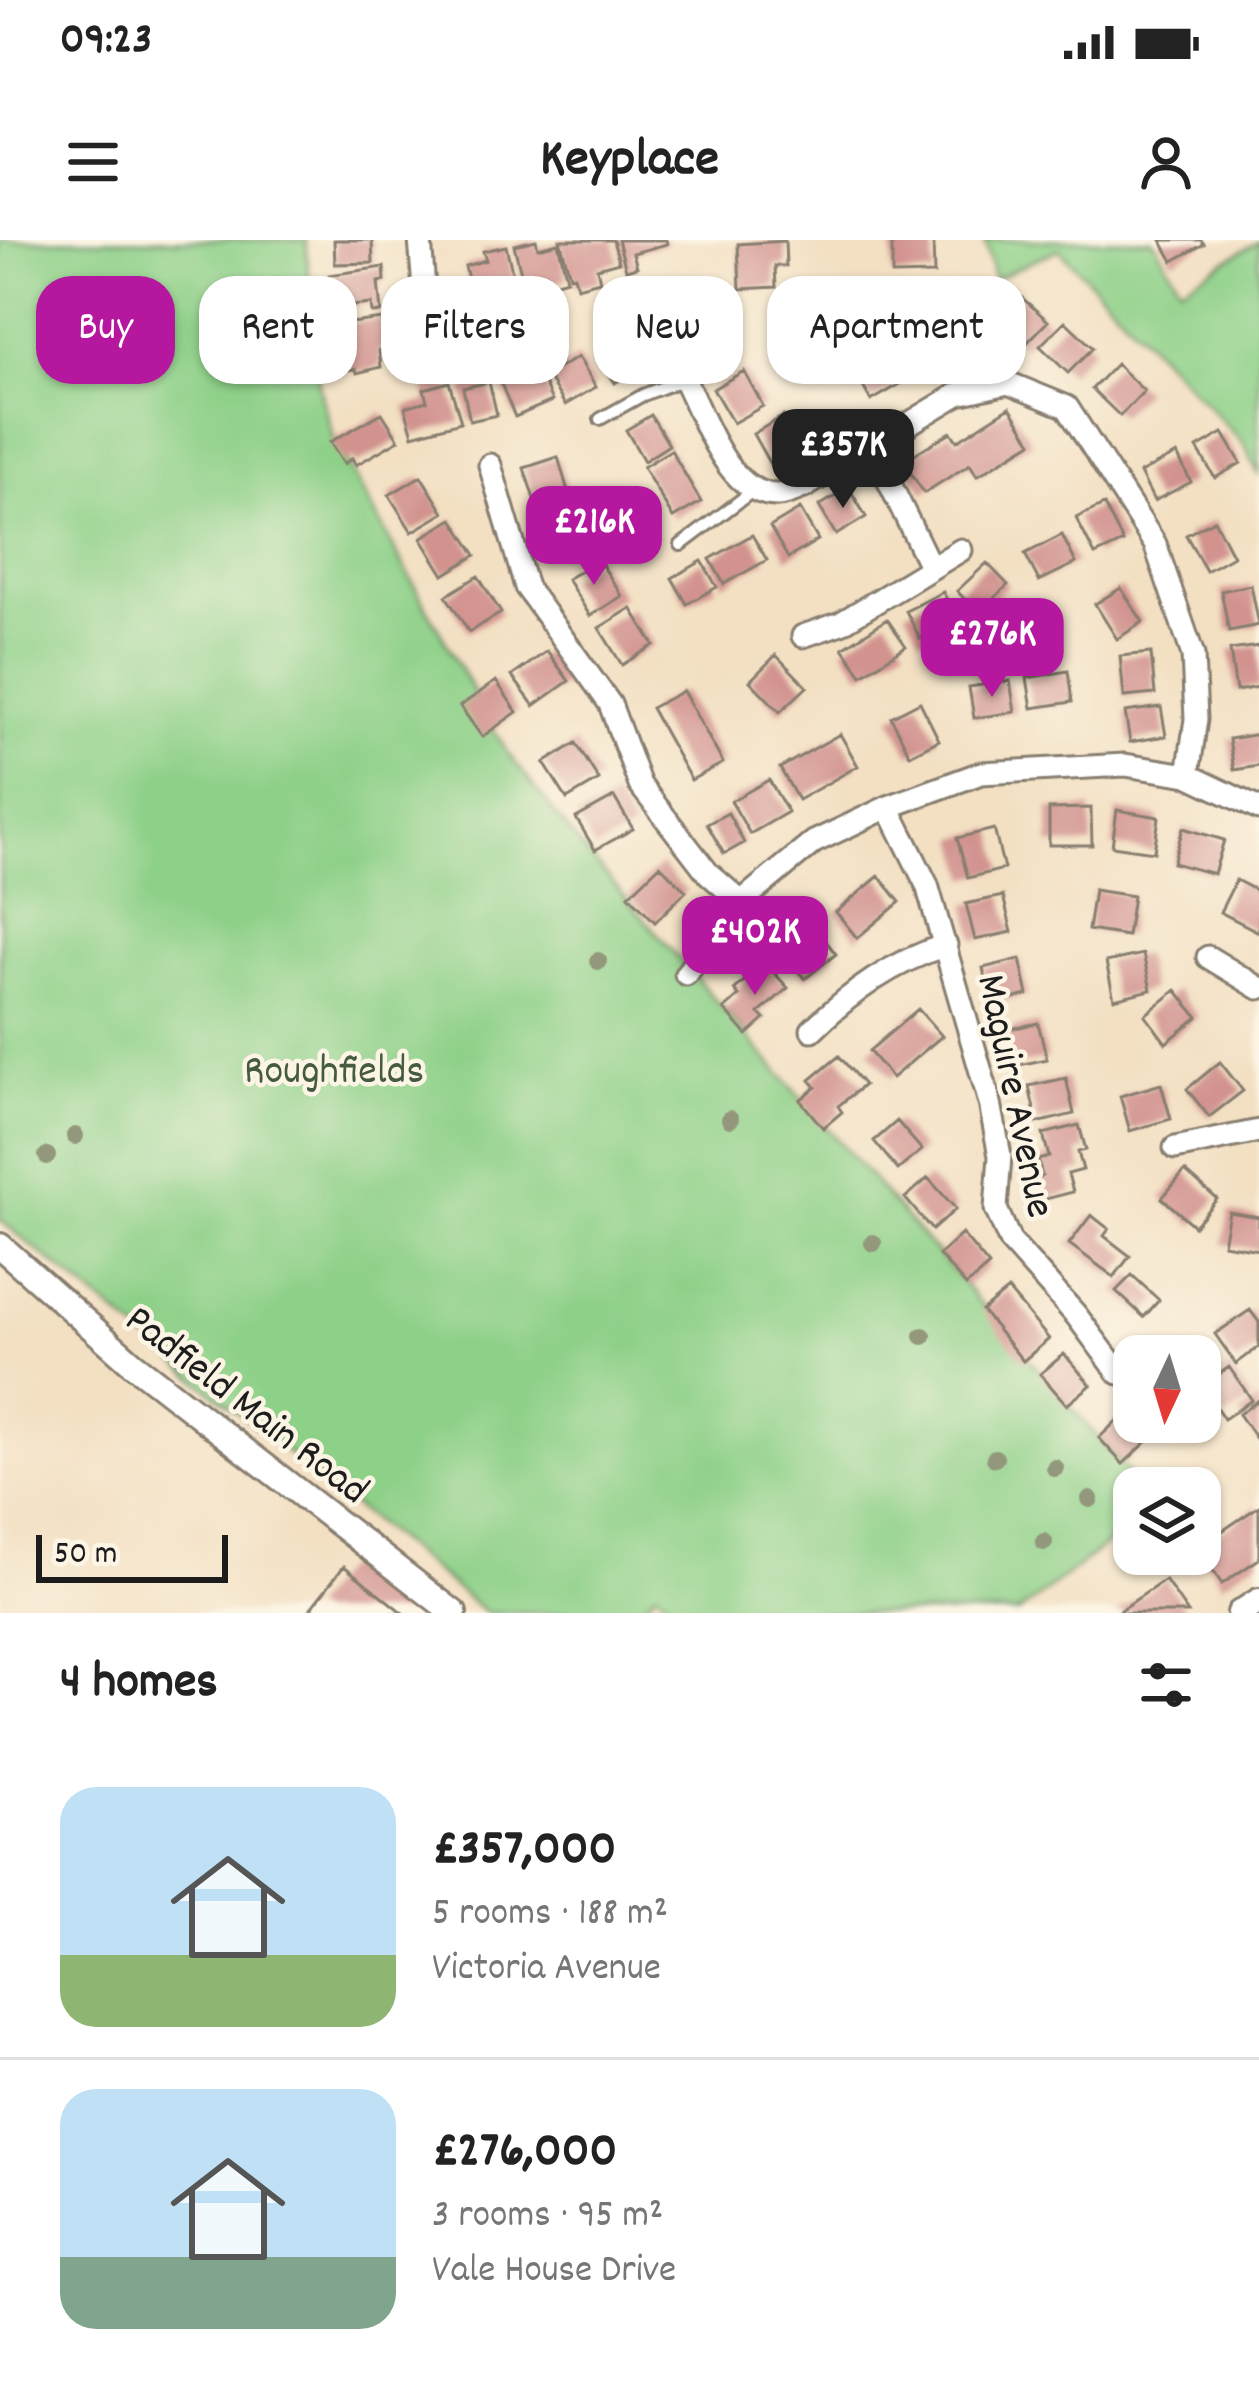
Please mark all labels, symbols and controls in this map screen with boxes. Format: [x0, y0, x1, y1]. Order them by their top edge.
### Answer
text: 09:23 [60, 10, 152, 74]
text: Keyplace [540, 124, 719, 201]
icon: menu [60, 129, 126, 195]
icon: person [1133, 129, 1199, 195]
chip: Buy [36, 276, 175, 384]
chip: Rent [199, 276, 357, 384]
chip: Filters [381, 276, 569, 384]
chip: New [593, 276, 743, 384]
chip: Apartment [767, 276, 1026, 384]
pin: £357K [759, 409, 927, 511]
text: £357K [799, 420, 887, 475]
pin: £216K [510, 486, 678, 588]
text: £216K [553, 497, 635, 552]
pin: £276K [908, 598, 1076, 700]
text: £276K [948, 609, 1036, 664]
pin: £402K [671, 896, 839, 998]
text: £402K [709, 907, 801, 962]
street label: Maguire Avenue [957, 969, 1067, 1224]
park label: Roughfields [244, 1044, 424, 1104]
street label: Padfield Main Road [110, 1293, 379, 1522]
north arrow [1113, 1335, 1221, 1443]
map controls [1113, 1335, 1221, 1575]
button: layers [1113, 1467, 1221, 1575]
scale bar [36, 1529, 228, 1582]
text: 50 m [54, 1532, 118, 1579]
text: 4 homes [60, 1649, 218, 1721]
icon: filters [1133, 1652, 1199, 1718]
text: £357,000 [432, 1816, 616, 1888]
icon: home [156, 1835, 300, 1979]
text: 5 rooms · 188 m² [432, 1888, 668, 1943]
text: Victoria Avenue [432, 1943, 661, 1998]
text: £276,000 [432, 2118, 617, 2190]
icon: home [156, 2137, 300, 2281]
text: 3 rooms · 95 m² [432, 2190, 663, 2245]
text: Vale House Drive [432, 2245, 676, 2300]

